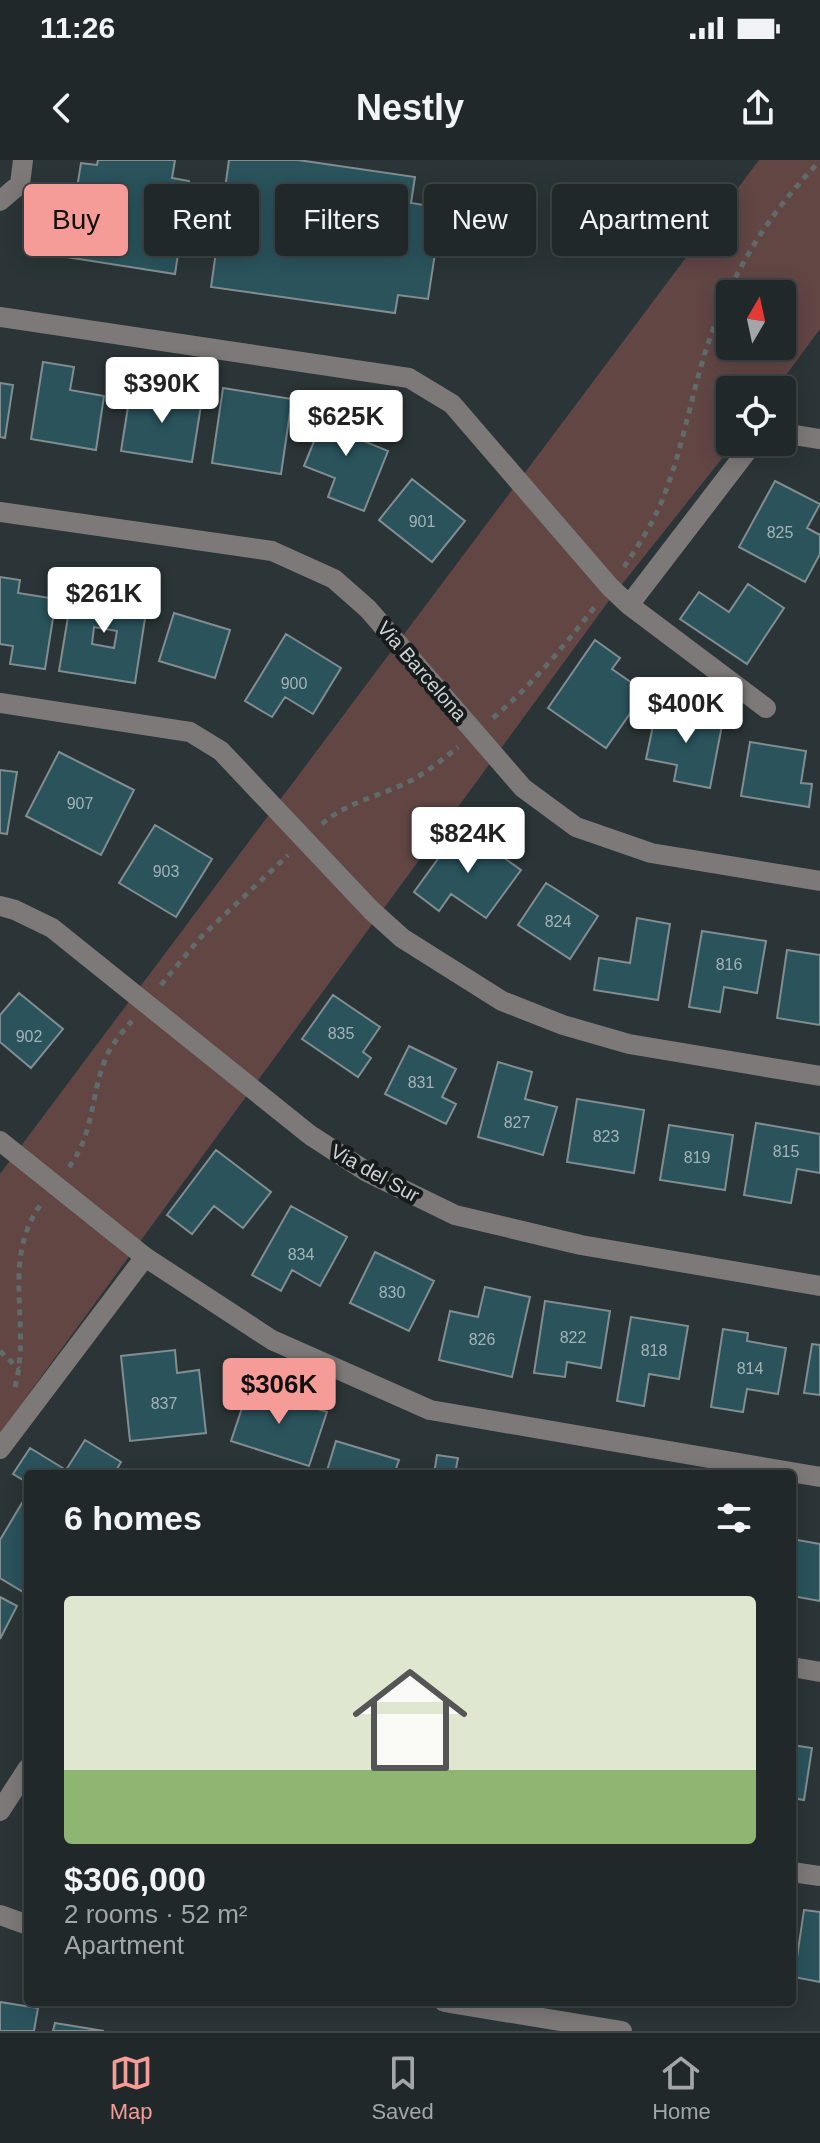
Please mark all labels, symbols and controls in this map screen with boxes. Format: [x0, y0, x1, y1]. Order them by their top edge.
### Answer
text: 11:26 [40, 11, 115, 44]
icon: back [40, 86, 84, 130]
icon: share [736, 86, 780, 130]
text: Nestly [356, 87, 464, 128]
chip: Buy [24, 184, 128, 256]
chip: Rent [144, 184, 259, 256]
chip: Filters [275, 184, 408, 256]
chip: New [424, 184, 536, 256]
chip: Apartment [552, 184, 737, 256]
north arrow [716, 280, 796, 360]
map controls [716, 280, 796, 456]
pin: $390K [106, 357, 218, 425]
text: $390K [124, 368, 200, 398]
button: locate [716, 376, 796, 456]
pin: $625K [290, 390, 402, 458]
text: $625K [308, 401, 384, 431]
house number: 901 [409, 513, 435, 530]
house number: 825 [767, 524, 793, 541]
pin: $261K [48, 567, 160, 635]
text: $261K [66, 578, 142, 608]
street label: Via Barcelona [373, 617, 472, 726]
house number: 900 [281, 675, 307, 692]
pin: $400K [630, 677, 742, 745]
text: $400K [648, 688, 724, 718]
house number: 907 [67, 795, 93, 812]
pin: $824K [412, 807, 524, 875]
text: $824K [430, 818, 506, 848]
house number: 903 [153, 863, 179, 880]
house number: 824 [545, 913, 571, 930]
house number: 816 [716, 956, 742, 973]
house number: 835 [328, 1025, 354, 1042]
house number: 902 [16, 1028, 42, 1045]
house number: 831 [408, 1074, 434, 1091]
house number: 827 [504, 1114, 530, 1131]
house number: 823 [593, 1128, 619, 1145]
street label: Via del Sur [327, 1140, 423, 1206]
house number: 815 [773, 1143, 799, 1160]
house number: 819 [684, 1149, 710, 1166]
house number: 834 [288, 1246, 314, 1263]
house number: 830 [379, 1284, 405, 1301]
house number: 822 [560, 1329, 586, 1346]
house number: 826 [469, 1331, 495, 1348]
house number: 818 [641, 1342, 667, 1359]
pin: $306K [223, 1358, 335, 1426]
house number: 814 [737, 1360, 763, 1377]
text: $306K [241, 1369, 317, 1399]
house number: 837 [151, 1395, 177, 1412]
icon: filters [712, 1496, 756, 1540]
text: 6 homes [64, 1499, 202, 1537]
icon: home [338, 1648, 482, 1792]
text: $306,000 [64, 1860, 206, 1898]
text: 2 rooms · 52 m² [64, 1899, 248, 1929]
text: Apartment [64, 1930, 184, 1960]
tab: Map [109, 2051, 153, 2125]
tab: Saved [371, 2051, 434, 2125]
tab: Home [652, 2051, 711, 2125]

